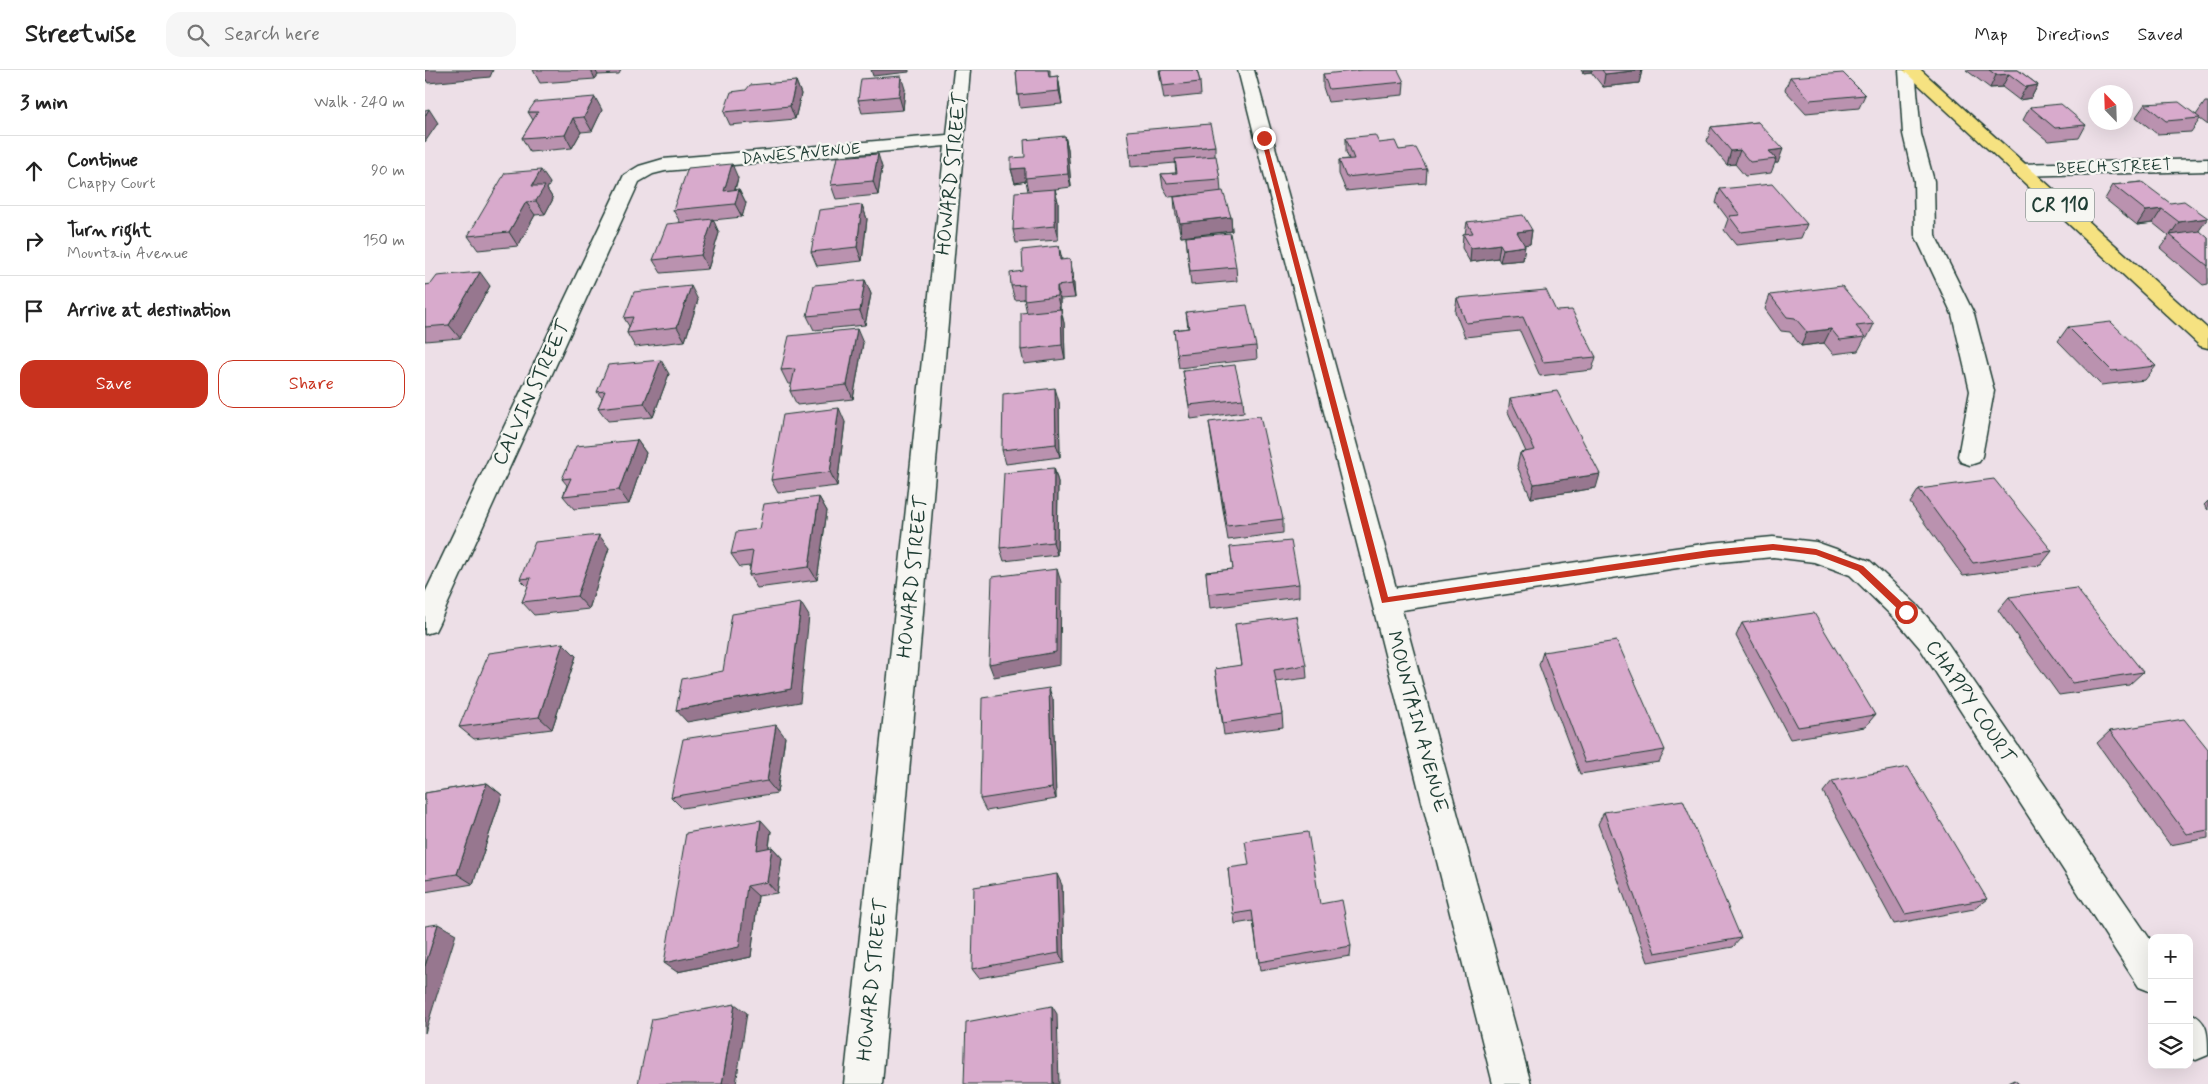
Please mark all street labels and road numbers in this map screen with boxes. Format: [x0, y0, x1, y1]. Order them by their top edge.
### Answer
street label: HOWARD STREET [930, 90, 974, 257]
street label: DAWES AVENUE [741, 138, 861, 170]
street label: BEECH STREET [2056, 154, 2172, 180]
road number: CR 110 [2026, 188, 2094, 222]
street label: CALVIN STREET [487, 315, 578, 470]
street label: HOWARD STREET [891, 493, 935, 660]
street label: MOUNTAIN AVENUE [1380, 628, 1454, 816]
street label: CHAPPY COURT [1919, 635, 2022, 770]
street label: HOWARD STREET [851, 896, 895, 1063]

